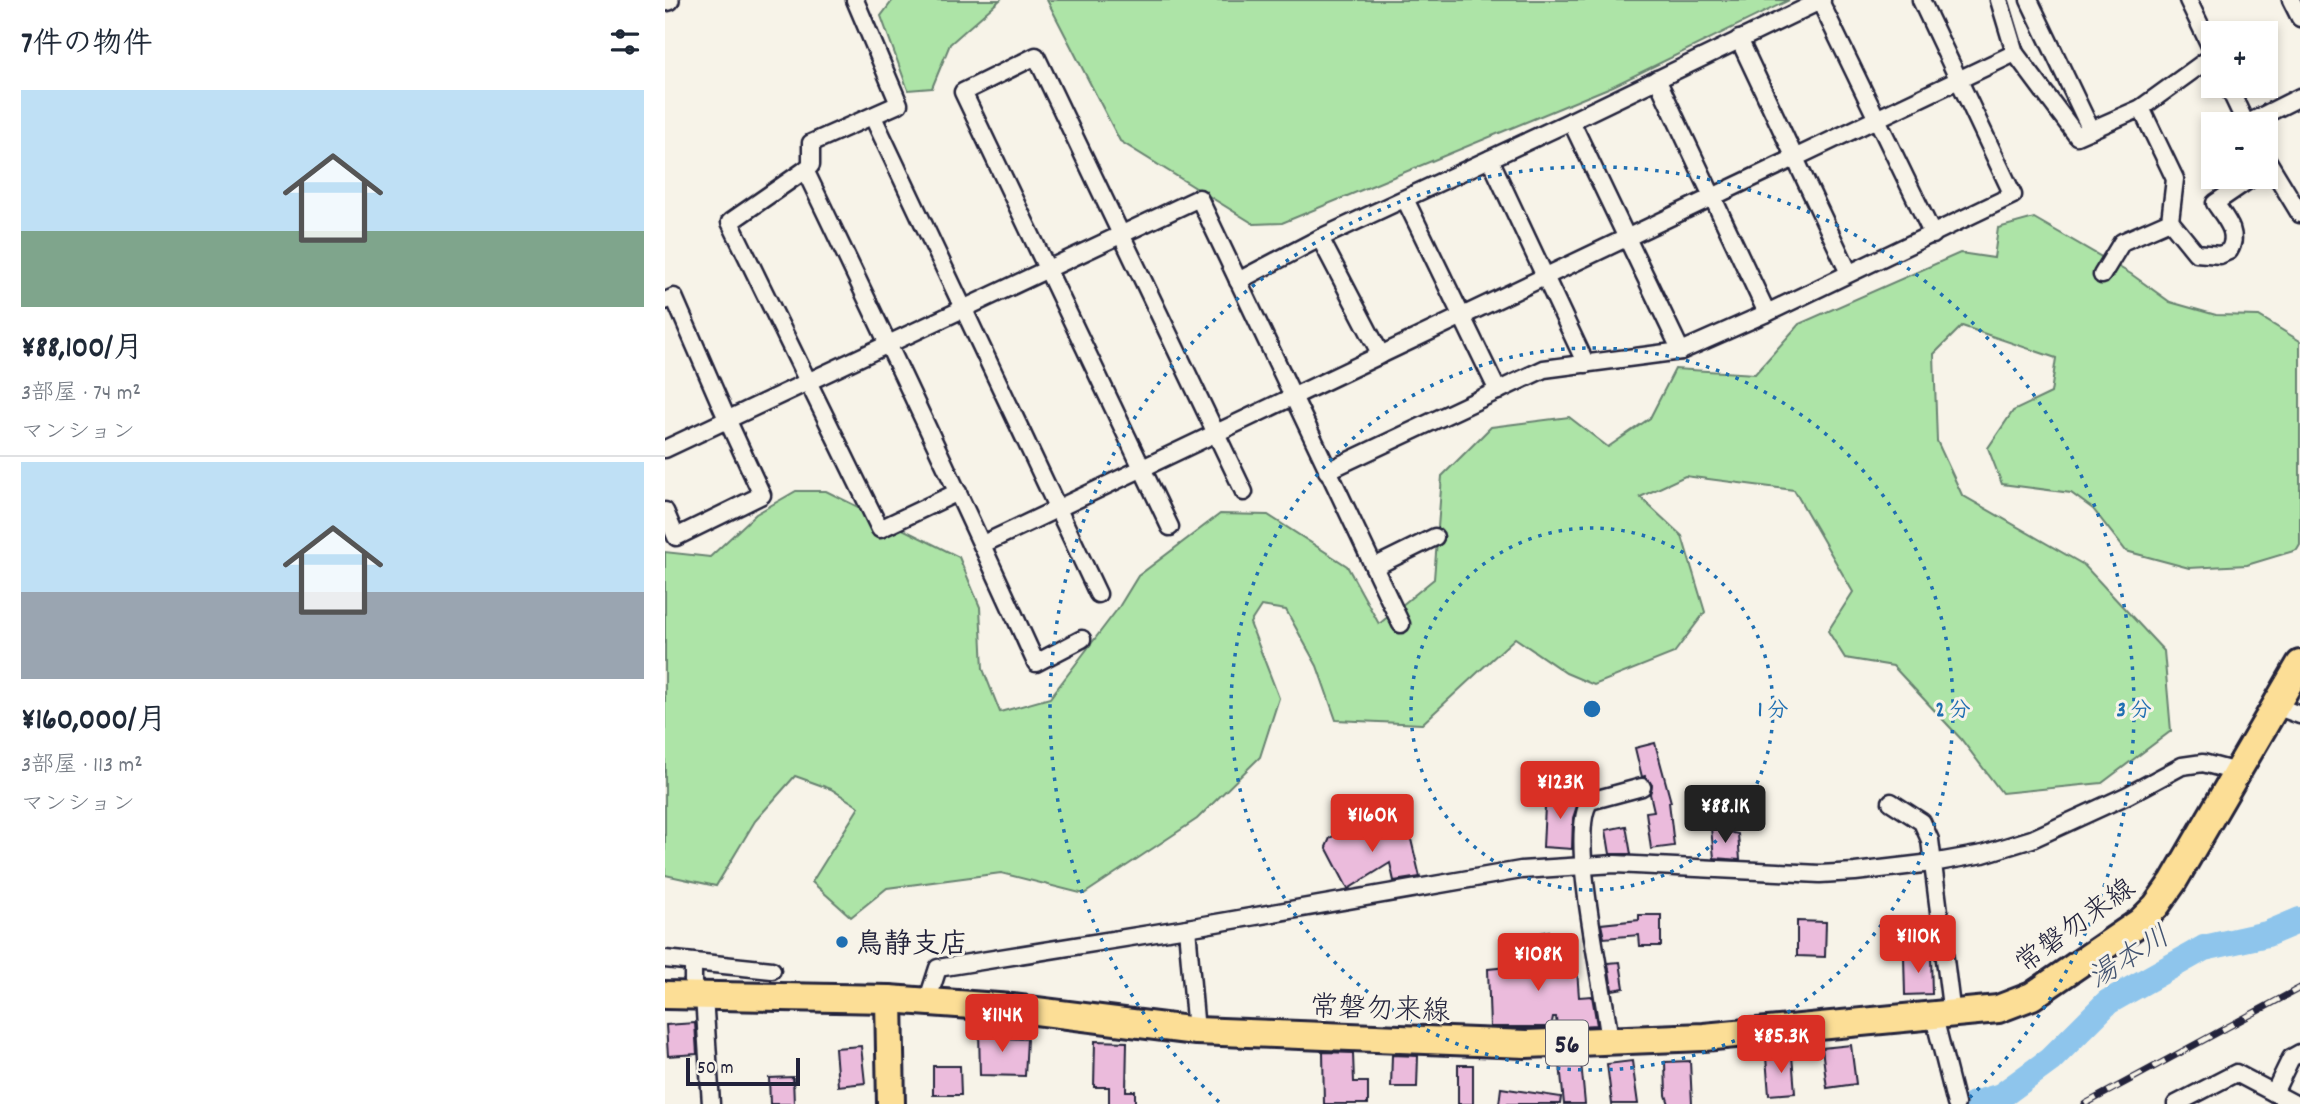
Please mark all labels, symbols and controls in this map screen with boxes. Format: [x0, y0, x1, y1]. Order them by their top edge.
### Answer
map controls [2201, 21, 2278, 189]
button: + [2201, 21, 2278, 98]
icon: filters [606, 23, 644, 61]
text: 7件の物件 [21, 25, 153, 68]
button: − [2201, 112, 2278, 189]
icon: home [270, 135, 396, 261]
text: ¥88,100/月 [21, 329, 143, 372]
text: 3部屋 · 74 m² [21, 378, 141, 411]
text: マンション [21, 417, 135, 450]
icon: home [270, 507, 396, 633]
centre of rings [1580, 697, 1604, 721]
text: 1 分 [1758, 697, 1788, 727]
text: 2 分 [1936, 697, 1971, 727]
text: 3 分 [2116, 697, 2152, 727]
text: ¥160,000/月 [21, 701, 166, 744]
text: 3部屋 · 113 m² [21, 750, 143, 783]
pin: ¥123K [1511, 762, 1609, 821]
text: ¥123K [1536, 767, 1584, 800]
pin: ¥88.1K [1668, 786, 1782, 845]
text: マンション [21, 789, 135, 822]
text: ¥88.1K [1700, 791, 1750, 824]
pin: ¥160K [1323, 794, 1421, 854]
text: ¥160K [1347, 800, 1397, 833]
street label: 常磐勿来線 [2009, 871, 2145, 985]
pin: ¥110K [1869, 916, 1967, 975]
water label: 湯本川 [2081, 918, 2180, 1002]
text: ¥110K [1896, 921, 1940, 954]
place label: 鳥静支店 [856, 927, 968, 967]
marker: 鳥静支店 [834, 934, 850, 950]
pin: ¥108K [1489, 934, 1587, 993]
text: ¥108K [1514, 939, 1562, 972]
street label: 常磐勿来線 [1309, 990, 1450, 1034]
pin: ¥114K [953, 995, 1051, 1054]
text: ¥114K [981, 1000, 1023, 1033]
pin: ¥85.3K [1724, 1016, 1838, 1075]
road number: 56 [1546, 1020, 1588, 1066]
text: ¥85.3K [1753, 1021, 1809, 1054]
scale bar [686, 1055, 800, 1087]
text: 50 m [697, 1056, 734, 1083]

